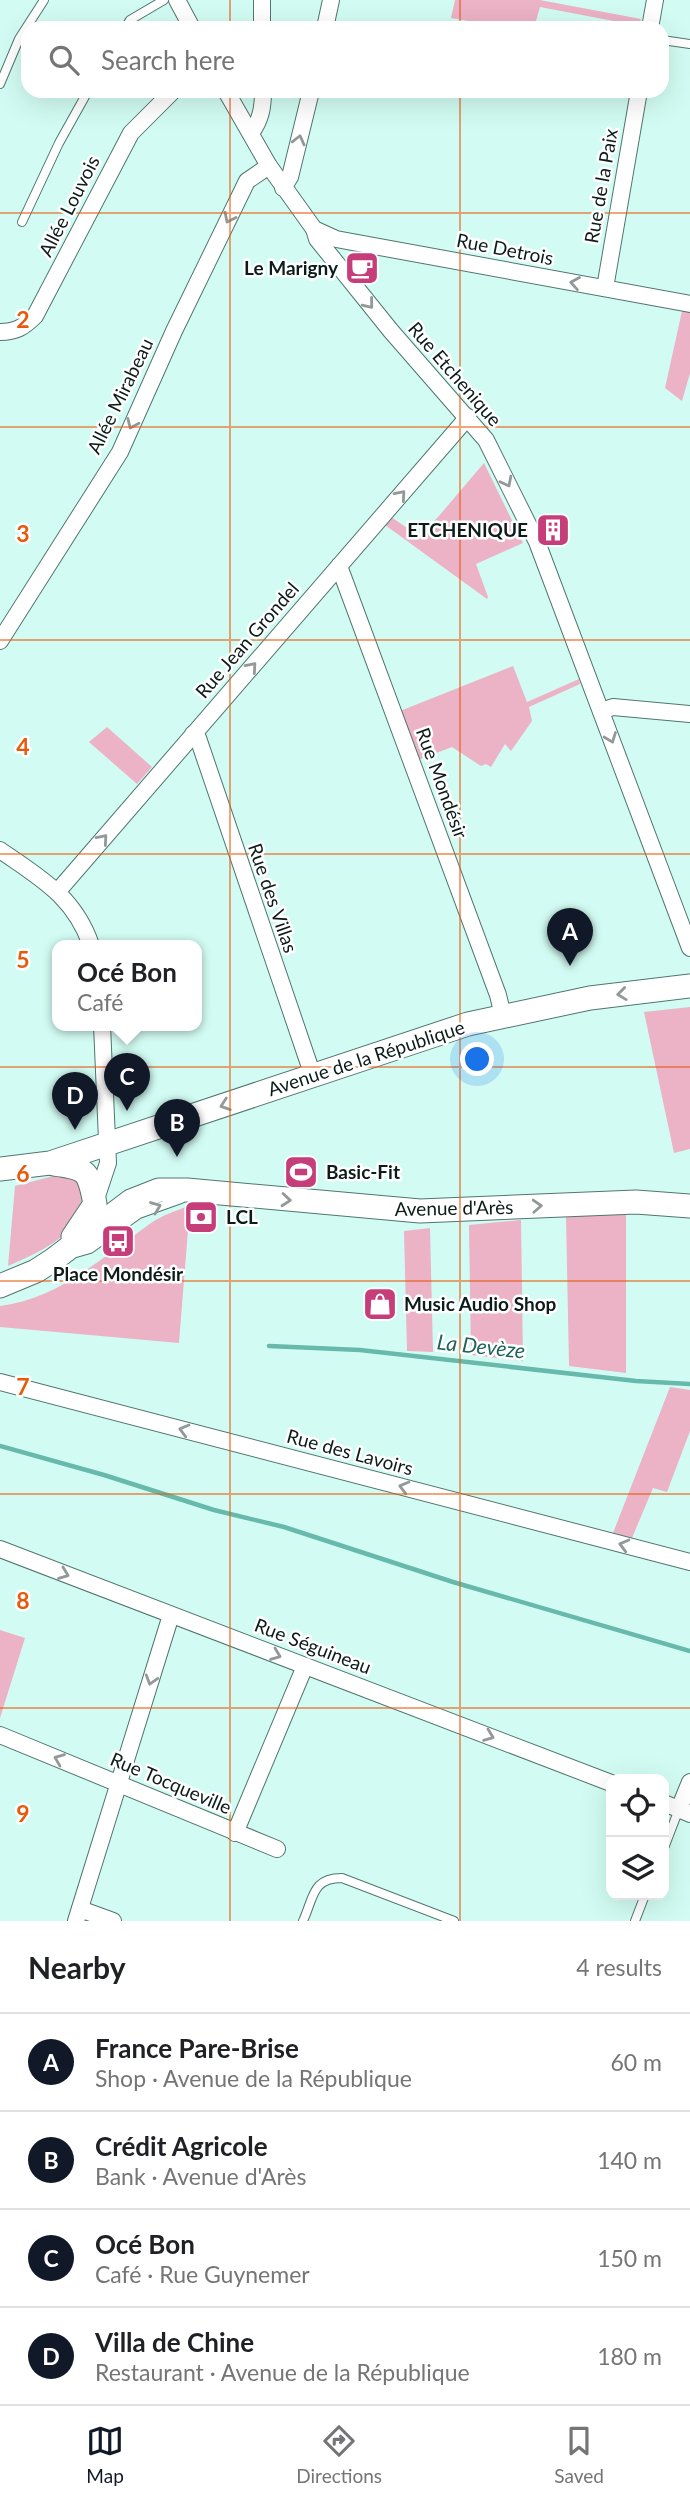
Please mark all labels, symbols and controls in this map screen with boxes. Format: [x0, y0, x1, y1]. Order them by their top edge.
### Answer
search box [21, 21, 669, 98]
icon: search [45, 41, 83, 79]
text: Search here [101, 44, 235, 76]
street label: Rue de la Paix [579, 126, 622, 245]
one-way arrow [291, 134, 305, 146]
street label: Allée Louvois [33, 151, 104, 260]
one-way arrow [223, 211, 237, 223]
street label: Rue Detrois [455, 228, 555, 269]
cafe icon: Le Marigny [343, 249, 381, 287]
place label: Le Marigny [244, 256, 339, 279]
one-way arrow [569, 276, 581, 291]
one-way arrow [360, 296, 373, 308]
text: 2 [16, 305, 30, 333]
street label: Rue Etchenique [404, 317, 507, 430]
street label: Allée Mirabeau [82, 334, 157, 457]
one-way arrow [126, 417, 140, 429]
one-way arrow [499, 475, 513, 487]
one-way arrow [393, 491, 405, 504]
building icon: ETCHENIQUE [534, 511, 572, 549]
place label: ETCHENIQUE [407, 518, 528, 541]
text: 3 [16, 519, 30, 547]
street label: Rue Jean Grondel [190, 577, 303, 702]
one-way arrow [243, 662, 256, 675]
street label: Rue Mondésir [412, 724, 473, 841]
text: 4 [16, 732, 30, 760]
one-way arrow [603, 732, 617, 744]
one-way arrow [95, 835, 107, 848]
street label: Rue des Villas [244, 840, 303, 956]
pin: A [547, 908, 593, 966]
popup [52, 940, 202, 1031]
text: 5 [16, 945, 30, 973]
text: Océ Bon [77, 956, 177, 988]
one-way arrow [616, 987, 628, 1002]
text: Café [77, 988, 124, 1016]
street label: Avenue de la République [265, 1015, 467, 1100]
your location [460, 1042, 494, 1076]
pin: C [104, 1053, 150, 1111]
pin: D [52, 1072, 98, 1130]
one-way arrow [220, 1097, 232, 1111]
pin: B [154, 1099, 200, 1157]
sports icon: Basic-Fit [282, 1153, 320, 1191]
text: 6 [16, 1159, 30, 1187]
place label: Basic-Fit [326, 1160, 400, 1183]
one-way arrow [280, 1192, 291, 1207]
street label: Avenue d'Arès [394, 1195, 514, 1220]
bank icon: LCL [182, 1198, 220, 1236]
one-way arrow [532, 1199, 543, 1214]
one-way arrow [150, 1202, 162, 1216]
place label: LCL [226, 1205, 258, 1228]
bus stop icon: Place Mondésir [99, 1222, 137, 1260]
place label: Place Mondésir [53, 1262, 184, 1285]
shop icon: Music Audio Shop [361, 1285, 399, 1323]
place label: Music Audio Shop [404, 1292, 557, 1315]
water label: La Devèze [436, 1328, 526, 1363]
text: 7 [16, 1372, 30, 1400]
one-way arrow [178, 1424, 190, 1438]
street label: Rue des Lavoirs [284, 1424, 416, 1479]
one-way arrow [398, 1481, 410, 1495]
one-way arrow [618, 1539, 630, 1553]
one-way arrow [57, 1565, 69, 1579]
text: 8 [16, 1586, 30, 1614]
street label: Rue Séguineau [252, 1613, 375, 1678]
one-way arrow [270, 1646, 282, 1660]
one-way arrow [144, 1673, 159, 1685]
one-way arrow [482, 1728, 494, 1742]
street label: Rue Tocqueville [107, 1747, 235, 1818]
one-way arrow [54, 1754, 66, 1768]
map controls [606, 1774, 669, 1900]
button: locate [606, 1774, 669, 1837]
text: 9 [16, 1799, 30, 1827]
button: layers [606, 1837, 669, 1900]
text: Nearby [28, 1949, 126, 1985]
text: 4 results [576, 1953, 662, 1981]
text: France Pare-Brise [95, 2032, 299, 2064]
text: A [43, 2048, 59, 2076]
text: 60 m [611, 2048, 662, 2076]
text: Shop · Avenue de la République [95, 2064, 412, 2092]
text: Crédit Agricole [95, 2130, 268, 2162]
text: B [43, 2146, 59, 2174]
text: 140 m [597, 2146, 662, 2174]
text: Bank · Avenue d'Arès [95, 2162, 306, 2190]
text: Océ Bon [95, 2228, 195, 2260]
text: C [43, 2244, 59, 2272]
text: 150 m [597, 2244, 662, 2272]
text: Café · Rue Guynemer [95, 2260, 310, 2288]
text: Villa de Chine [95, 2326, 254, 2358]
text: D [42, 2342, 60, 2370]
text: 180 m [597, 2342, 662, 2370]
text: Restaurant · Avenue de la République [95, 2358, 470, 2386]
tab: Map [86, 2422, 124, 2487]
tab: Directions [296, 2422, 382, 2487]
tab: Saved [554, 2422, 604, 2487]

